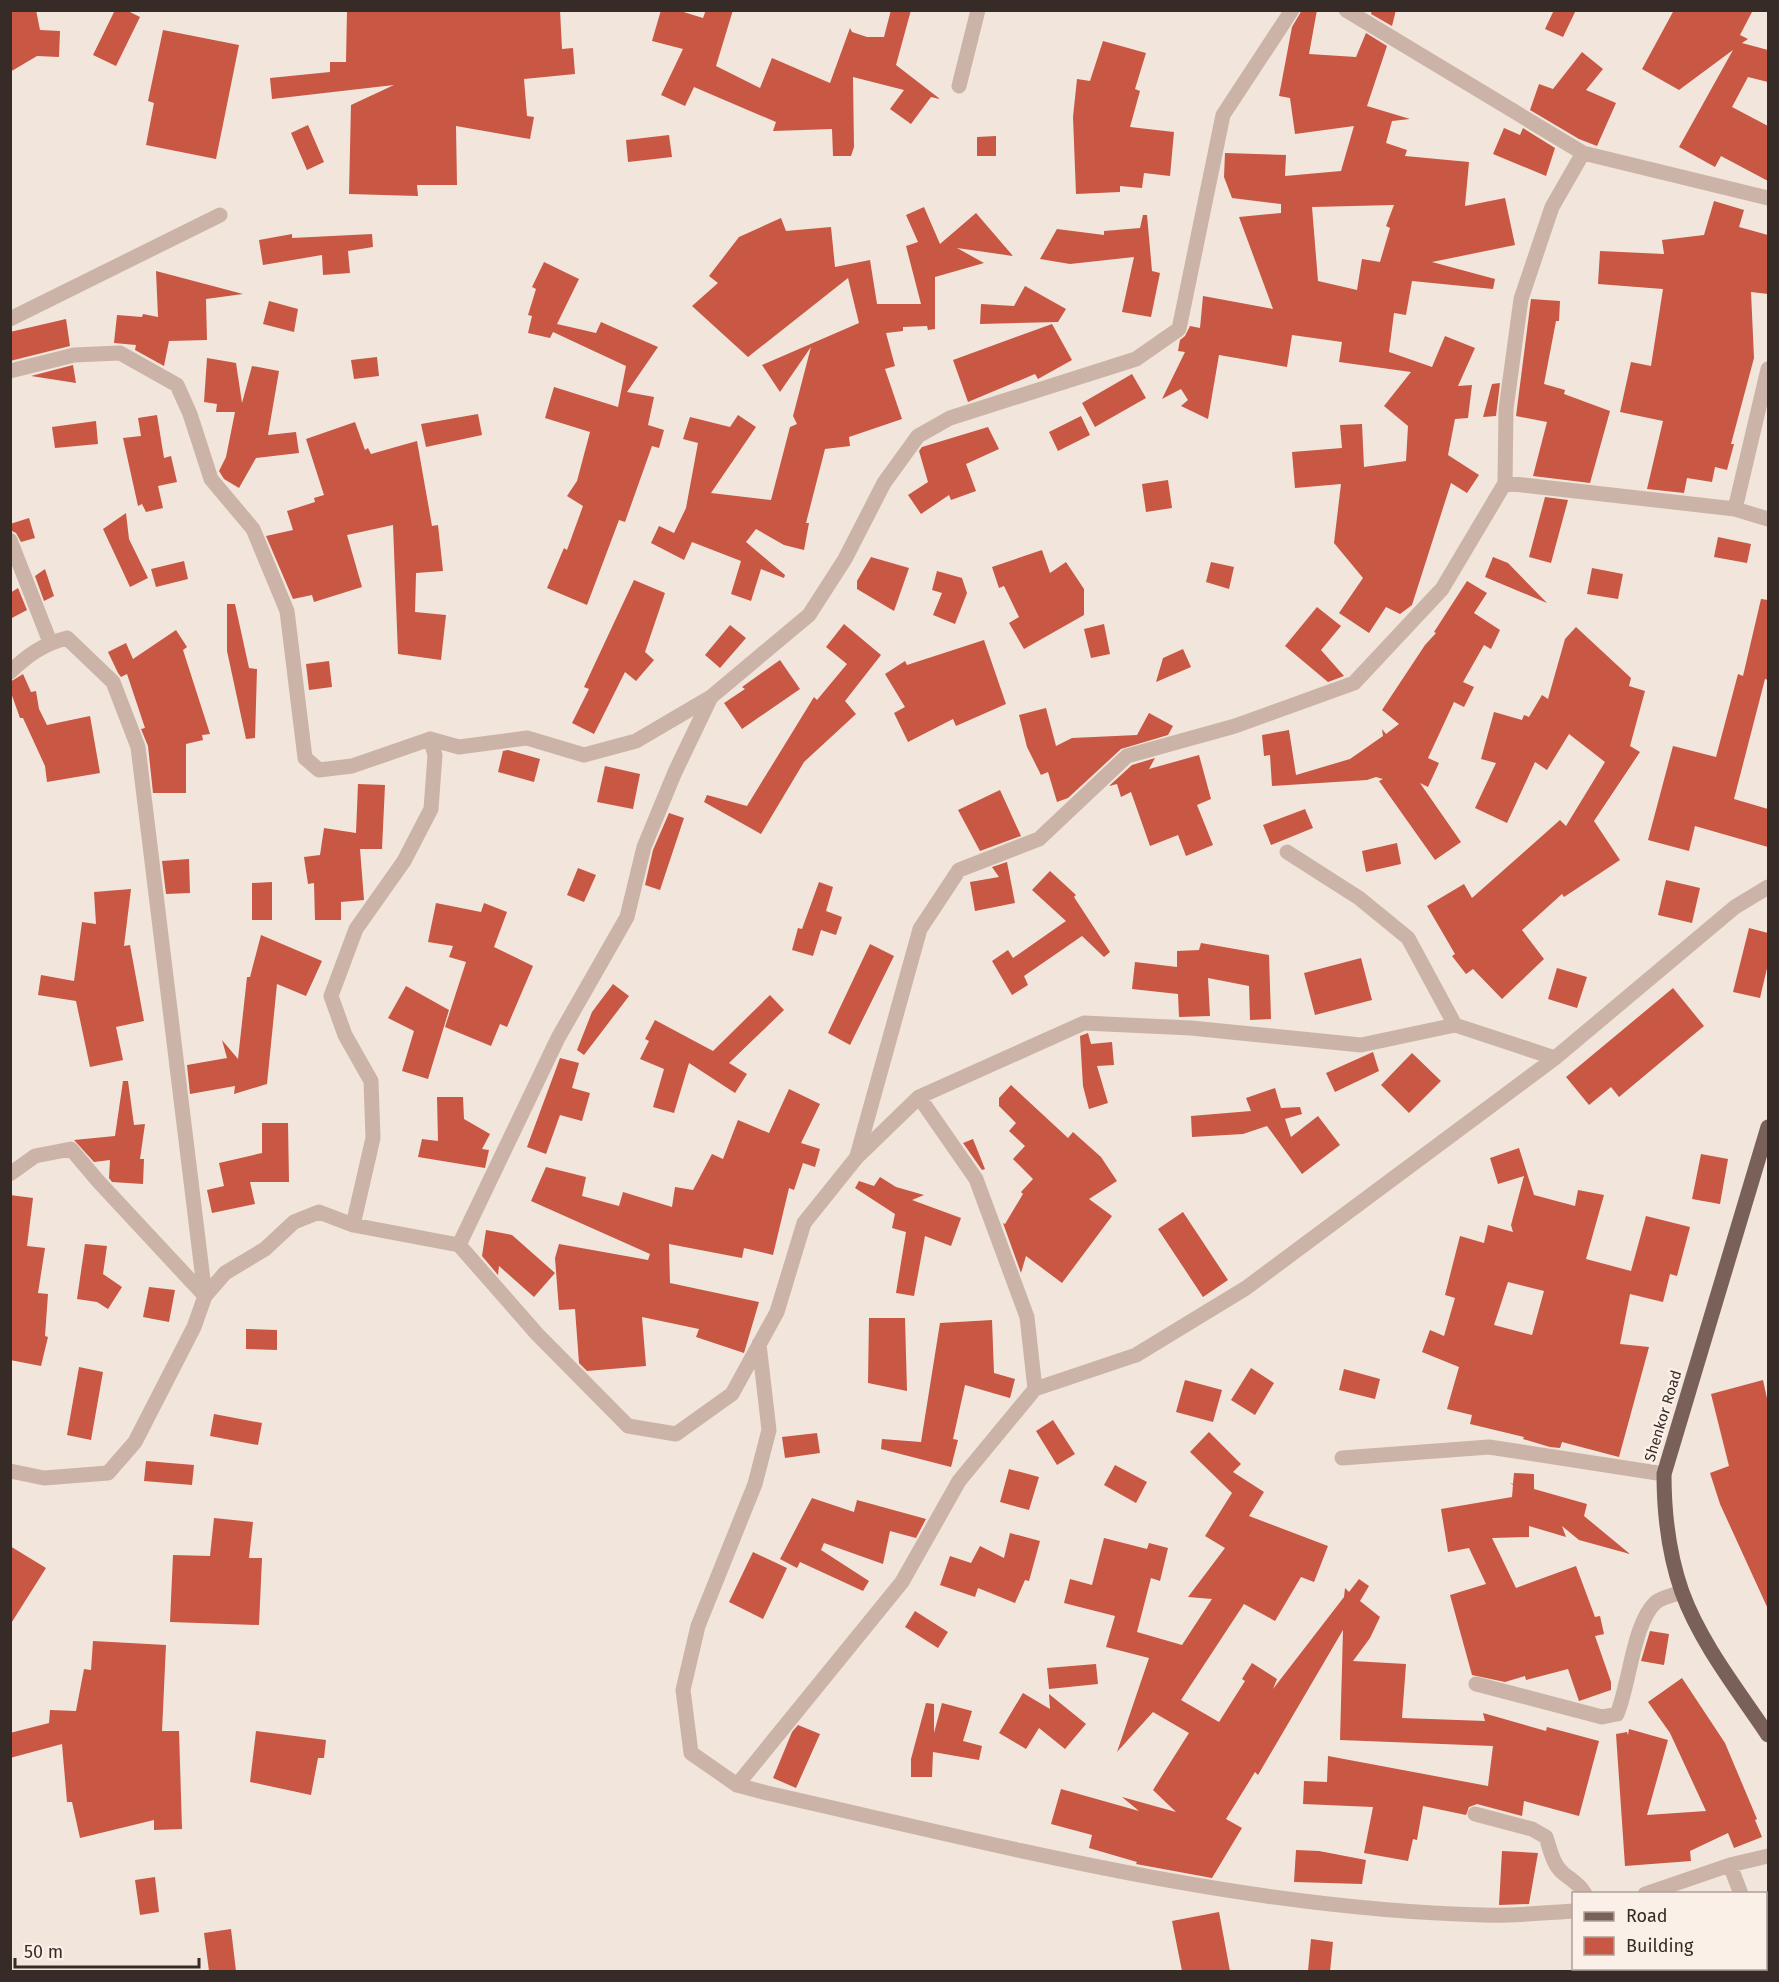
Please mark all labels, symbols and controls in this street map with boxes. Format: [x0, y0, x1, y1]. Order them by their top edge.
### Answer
street label: Shenkor Road [1641, 1368, 1685, 1464]
legend [1572, 1892, 1767, 1970]
text: Road [1626, 1905, 1668, 1927]
scale bar [15, 1931, 200, 1969]
text: Building [1626, 1935, 1694, 1957]
text: 50 m [24, 1941, 63, 1963]

